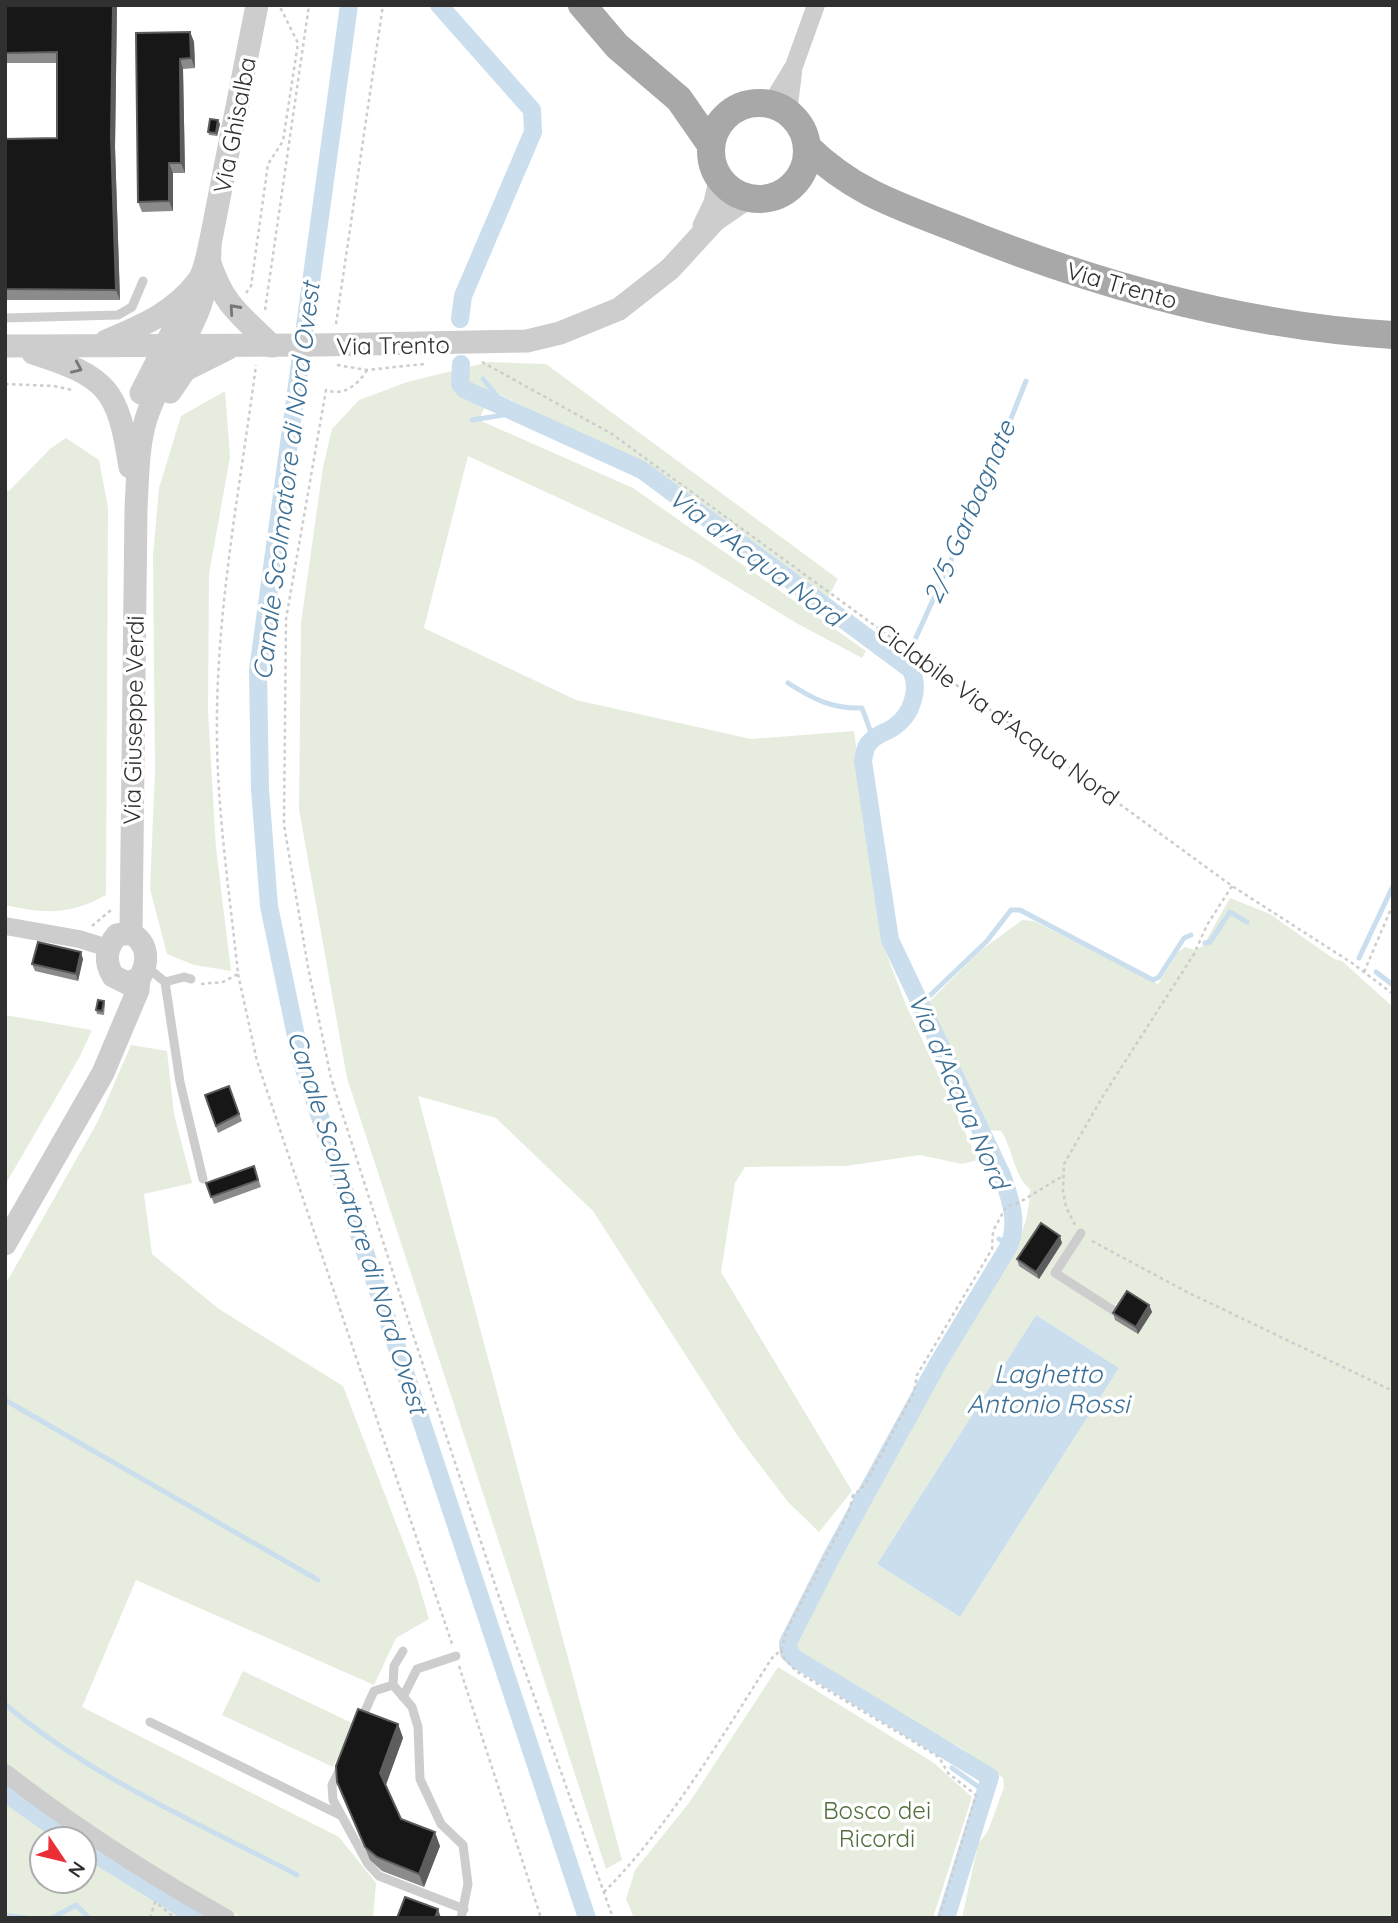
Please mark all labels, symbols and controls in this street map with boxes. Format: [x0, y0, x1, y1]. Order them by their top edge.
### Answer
street label: Via Ghisalba [206, 54, 262, 196]
street label: Via Trento [1063, 255, 1181, 315]
water label: Canale Scolmatore di Nord Ovest [245, 277, 327, 682]
one-way arrow [230, 304, 242, 317]
street label: Via Trento [336, 329, 450, 361]
one-way arrow [69, 360, 82, 374]
water label: 2/5 Garbagnate [916, 414, 1023, 608]
water label: Via d'Acqua Nord [662, 481, 852, 635]
street label: Via Giuseppe Verdi [116, 615, 150, 825]
street label: Ciclabile Via d’Acqua Nord [871, 616, 1125, 812]
water label: Via d'Acqua Nord [901, 988, 1018, 1197]
water label: Canale Scolmatore di Nord Ovest [280, 1026, 437, 1421]
water label: Laghetto Antonio Rossi [967, 1357, 1133, 1420]
park label: Bosco dei Ricordi [823, 1795, 931, 1853]
north arrow [28, 1825, 98, 1895]
text: N [63, 1857, 91, 1882]

